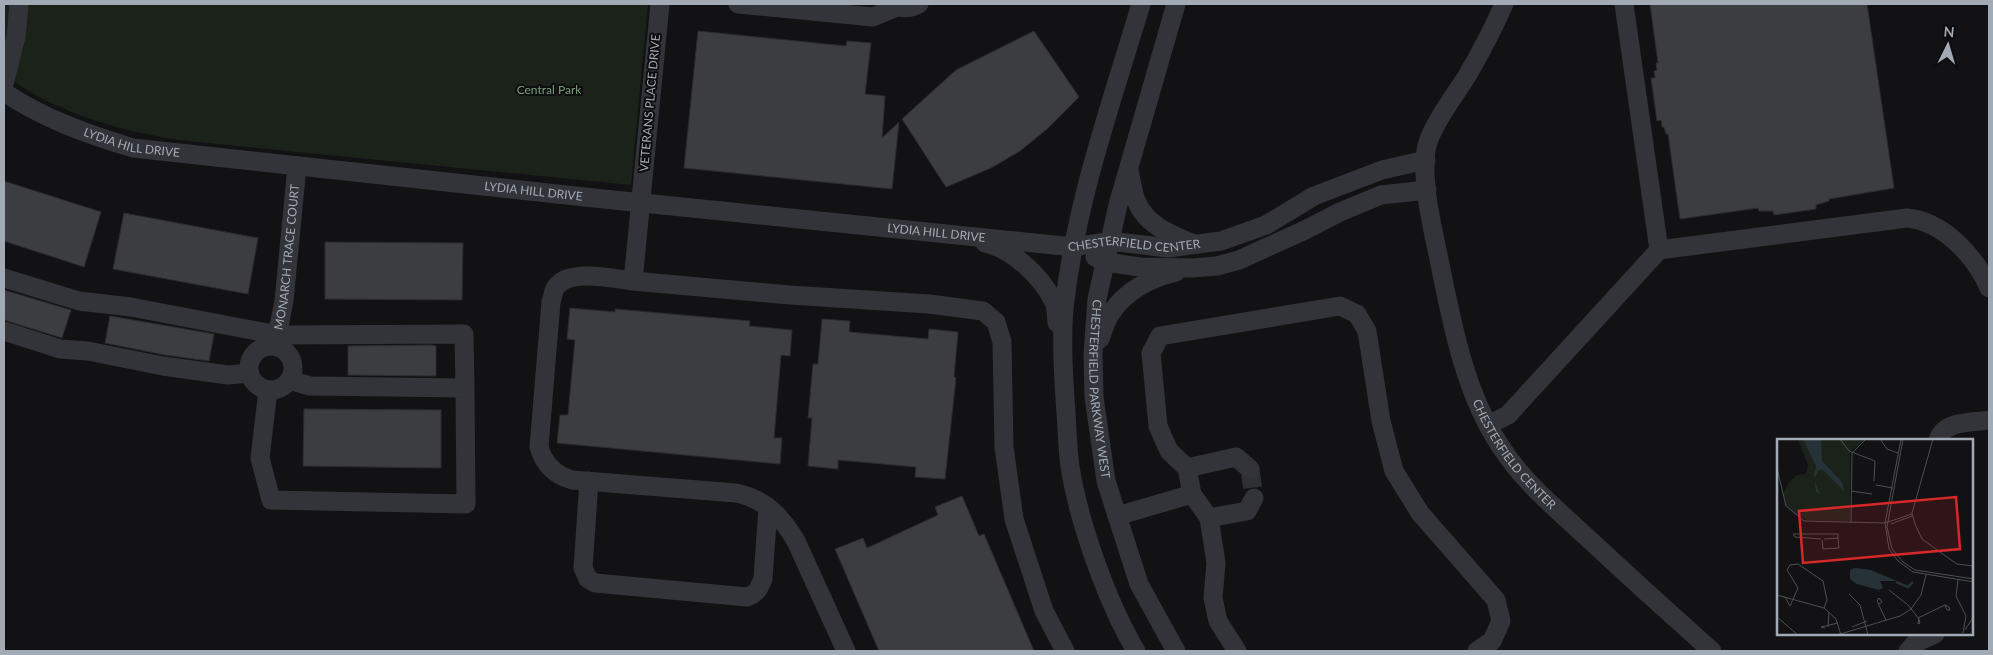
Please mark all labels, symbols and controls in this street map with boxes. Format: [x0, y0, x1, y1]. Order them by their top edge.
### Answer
north arrow [1923, 20, 1973, 70]
text: N [1943, 23, 1955, 40]
street label: VETERANS PLACE DRIVE [636, 34, 663, 172]
park label: Central Park [517, 82, 582, 97]
street label: LYDIA HILL DRIVE [82, 124, 181, 160]
street label: LYDIA HILL DRIVE [484, 178, 583, 204]
street label: MONARCH TRACE COURT [270, 183, 302, 331]
street label: LYDIA HILL DRIVE [887, 220, 986, 245]
street label: CHESTERFIELD CENTER [1067, 233, 1202, 255]
street label: CHESTERFIELD PARKWAY WEST [1086, 299, 1114, 480]
street label: CHESTERFIELD CENTER [1470, 397, 1560, 512]
inset map [1777, 439, 1973, 635]

